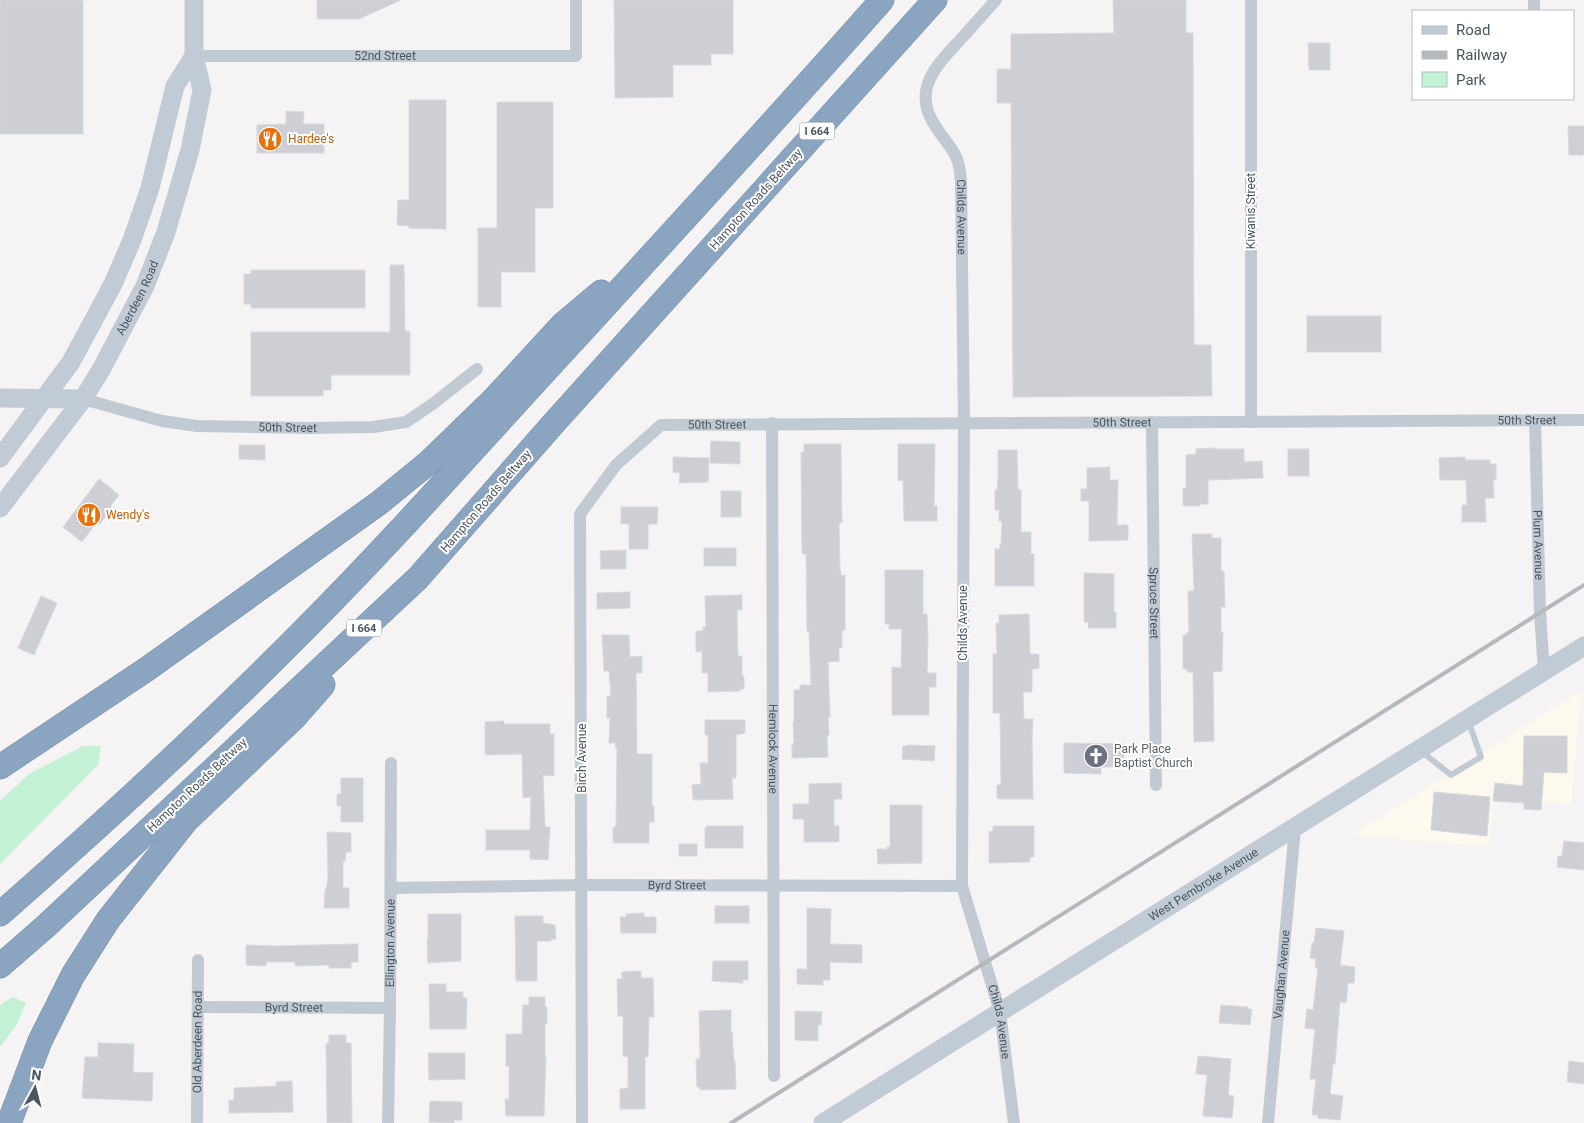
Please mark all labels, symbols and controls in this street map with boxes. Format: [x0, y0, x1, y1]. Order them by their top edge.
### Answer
legend [1412, 10, 1574, 100]
text: Road [1456, 21, 1490, 39]
text: Railway [1456, 46, 1507, 64]
street label: 52nd Street [354, 49, 416, 63]
text: Park [1456, 71, 1487, 89]
road number: I 664 [800, 122, 834, 140]
restaurant icon: Hardee's [257, 126, 283, 152]
place label: Hardee's [288, 132, 334, 146]
street label: Hampton Roads Beltway [707, 145, 805, 252]
street label: Kiwanis Street [1244, 173, 1258, 249]
street label: Childs Avenue [954, 179, 969, 255]
street label: Aberdeen Road [113, 258, 161, 338]
street label: 50th Street [1498, 413, 1556, 427]
street label: 50th Street [1093, 415, 1151, 430]
street label: 50th Street [688, 418, 746, 432]
street label: 50th Street [258, 420, 317, 435]
street label: Hampton Roads Beltway [438, 447, 535, 555]
restaurant icon: Wendy's [76, 502, 102, 528]
place label: Wendy's [106, 508, 150, 522]
street label: Plum Avenue [1530, 510, 1546, 580]
street label: Spruce Street [1147, 567, 1161, 639]
street label: Childs Avenue [956, 585, 970, 661]
road number: I 664 [346, 620, 382, 636]
street label: Hemlock Avenue [766, 704, 780, 794]
street label: Birch Avenue [575, 723, 589, 793]
street label: Hampton Roads Beltway [144, 735, 250, 835]
place label: Park Place Baptist Church [1114, 742, 1193, 770]
church icon: Park Place Baptist Church [1083, 743, 1109, 769]
street label: West Pembroke Avenue [1146, 845, 1261, 924]
street label: Byrd Street [648, 878, 706, 892]
street label: Ellington Avenue [383, 899, 397, 987]
street label: Vaughan Avenue [1271, 929, 1293, 1020]
street label: Childs Avenue [985, 983, 1013, 1060]
street label: Old Aberdeen Road [190, 991, 205, 1093]
street label: Byrd Street [265, 1000, 323, 1015]
north arrow [10, 1063, 60, 1113]
text: N [31, 1067, 42, 1084]

